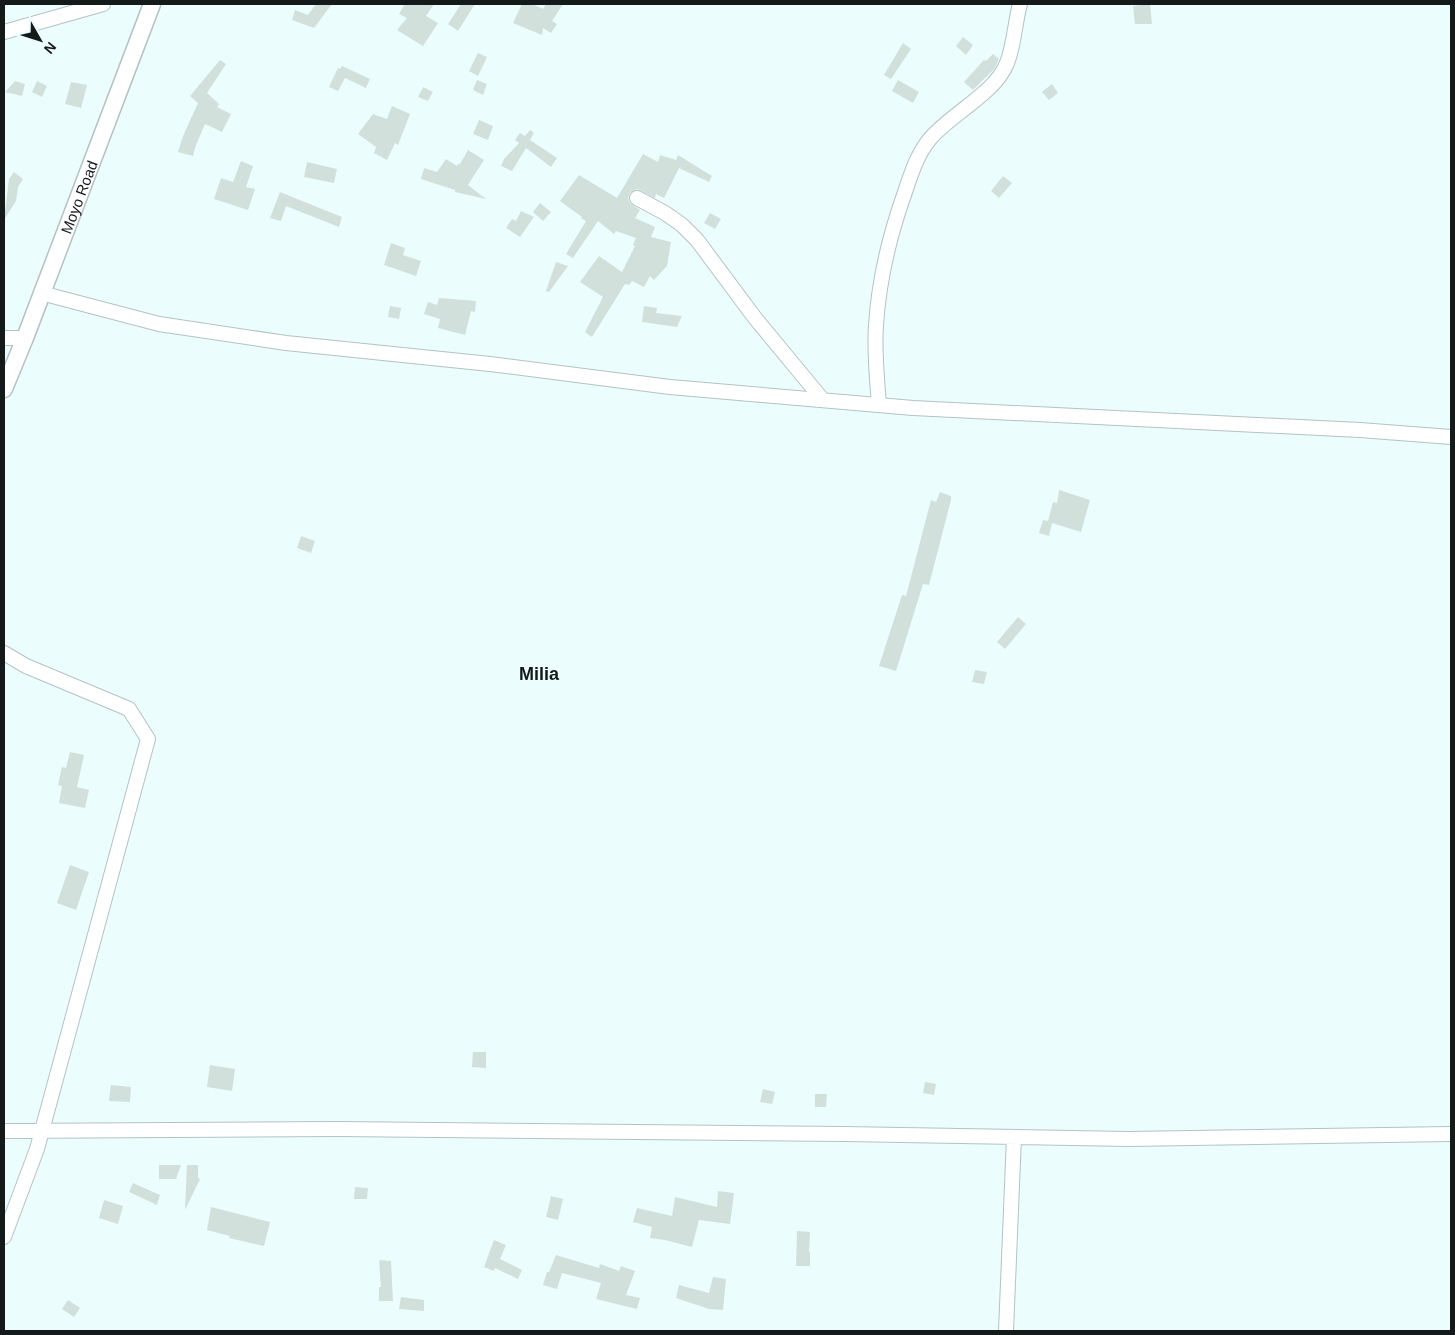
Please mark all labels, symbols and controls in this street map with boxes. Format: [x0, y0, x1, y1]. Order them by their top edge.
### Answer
north arrow [15, 15, 65, 65]
text: N [41, 39, 60, 57]
street label: Moyo Road [57, 158, 100, 236]
district label: Milia [519, 664, 560, 684]

